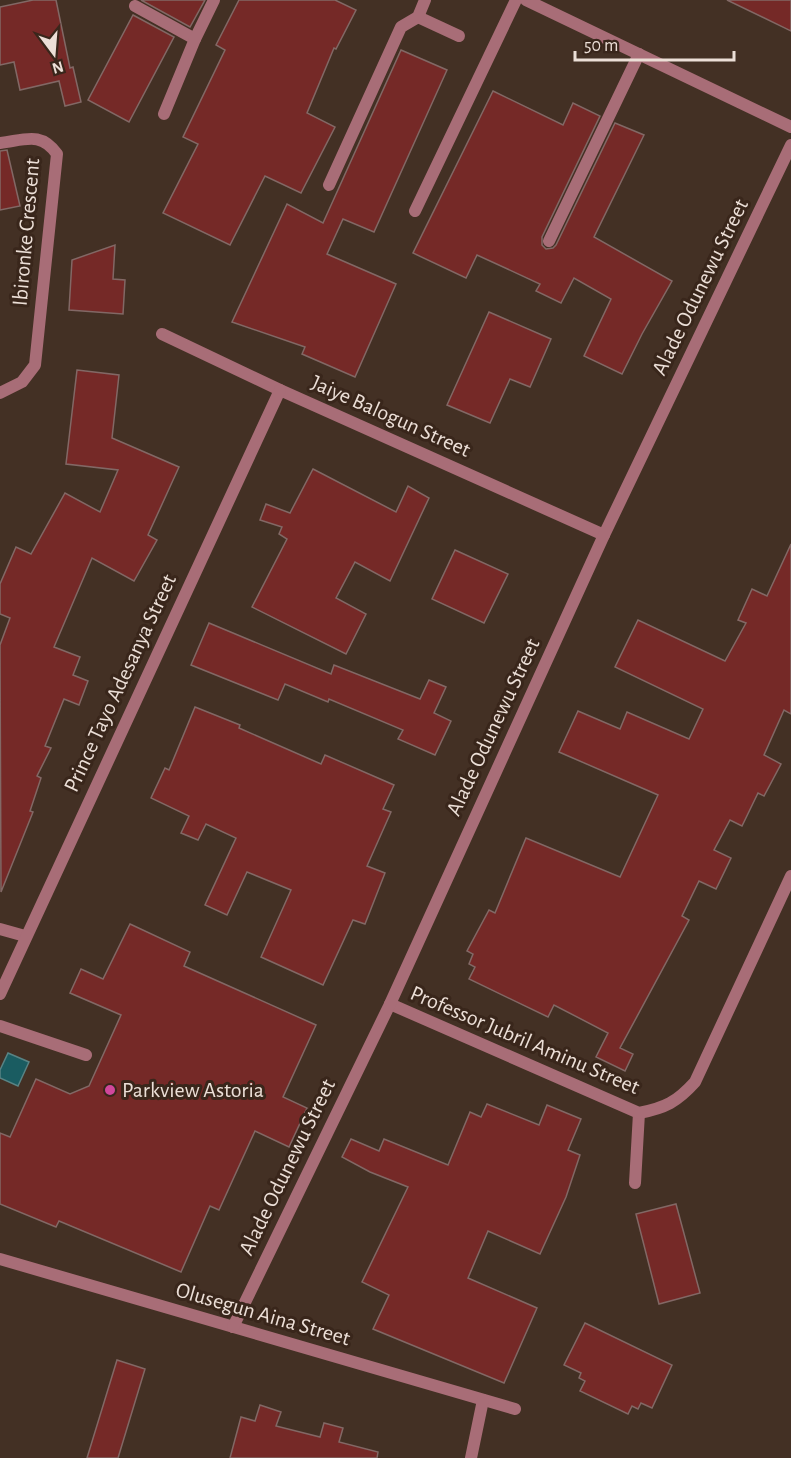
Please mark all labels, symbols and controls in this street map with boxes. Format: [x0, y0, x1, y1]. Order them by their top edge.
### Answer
north arrow [24, 24, 84, 84]
scale bar [575, 24, 734, 62]
text: 50 m [584, 37, 618, 55]
text: N [50, 58, 65, 77]
street label: Ibironke Crescent [9, 157, 43, 307]
street label: Alade Odunewu Street [648, 196, 752, 378]
street label: Jaiye Balogun Street [308, 371, 474, 461]
street label: Prince Tayo Adesanya Street [60, 571, 180, 795]
street label: Alade Odunewu Street [442, 635, 544, 819]
street label: Professor Jubril Aminu Street [407, 982, 643, 1098]
street label: Alade Odunewu Street [235, 1076, 339, 1258]
place label: Parkview Astoria [122, 1079, 264, 1101]
marker: Parkview Astoria [103, 1083, 117, 1097]
street label: Olusegun Aina Street [173, 1279, 353, 1349]

